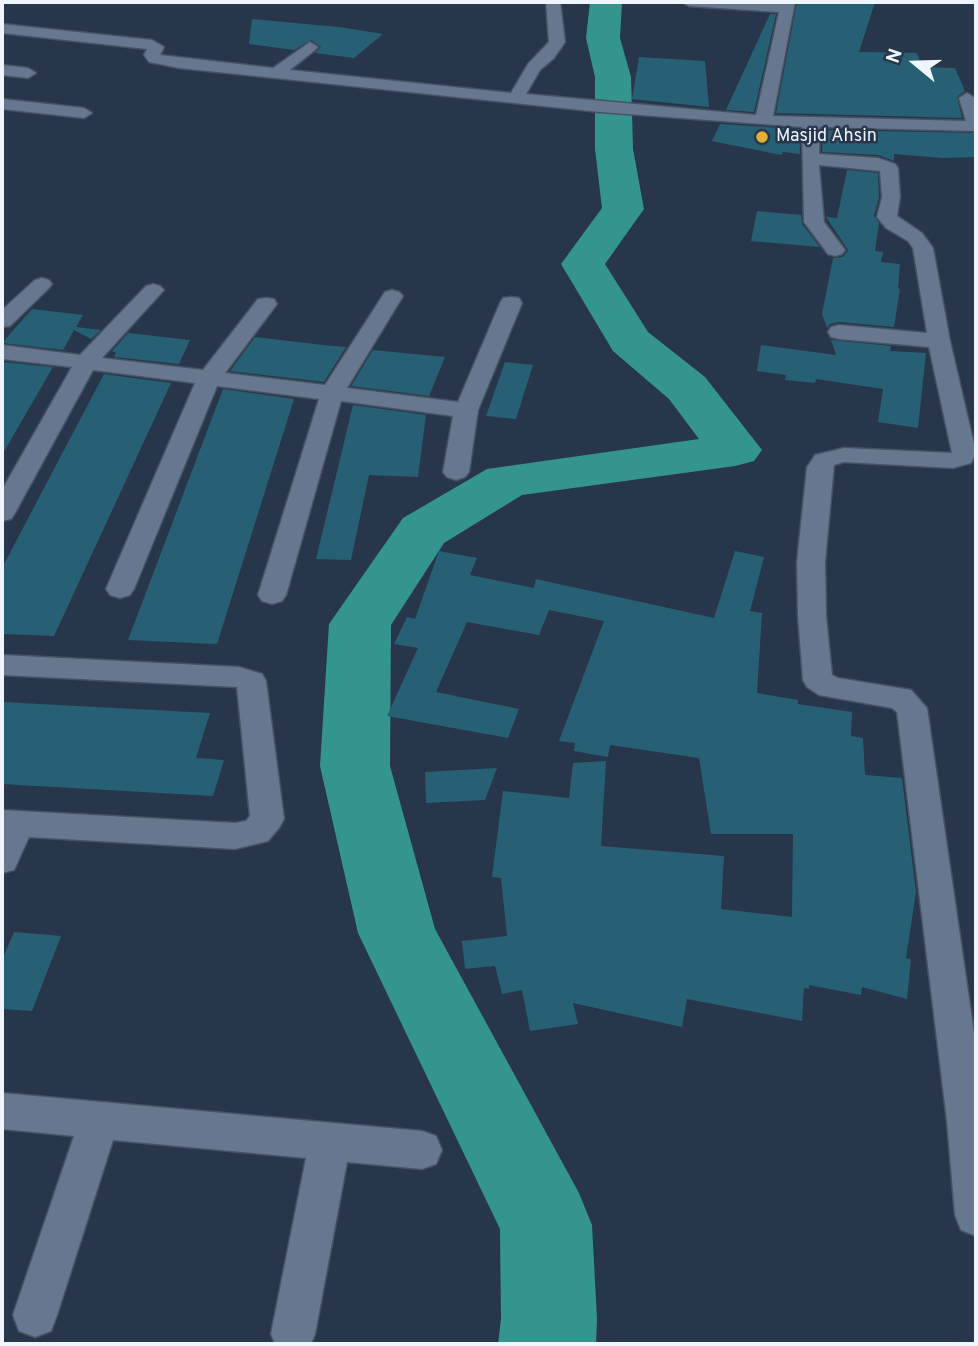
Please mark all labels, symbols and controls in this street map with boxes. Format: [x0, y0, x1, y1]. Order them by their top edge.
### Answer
north arrow [880, 28, 950, 98]
text: N [882, 46, 909, 67]
place label: Masjid Ahsin [776, 126, 877, 148]
marker: Masjid Ahsin [754, 129, 770, 145]

